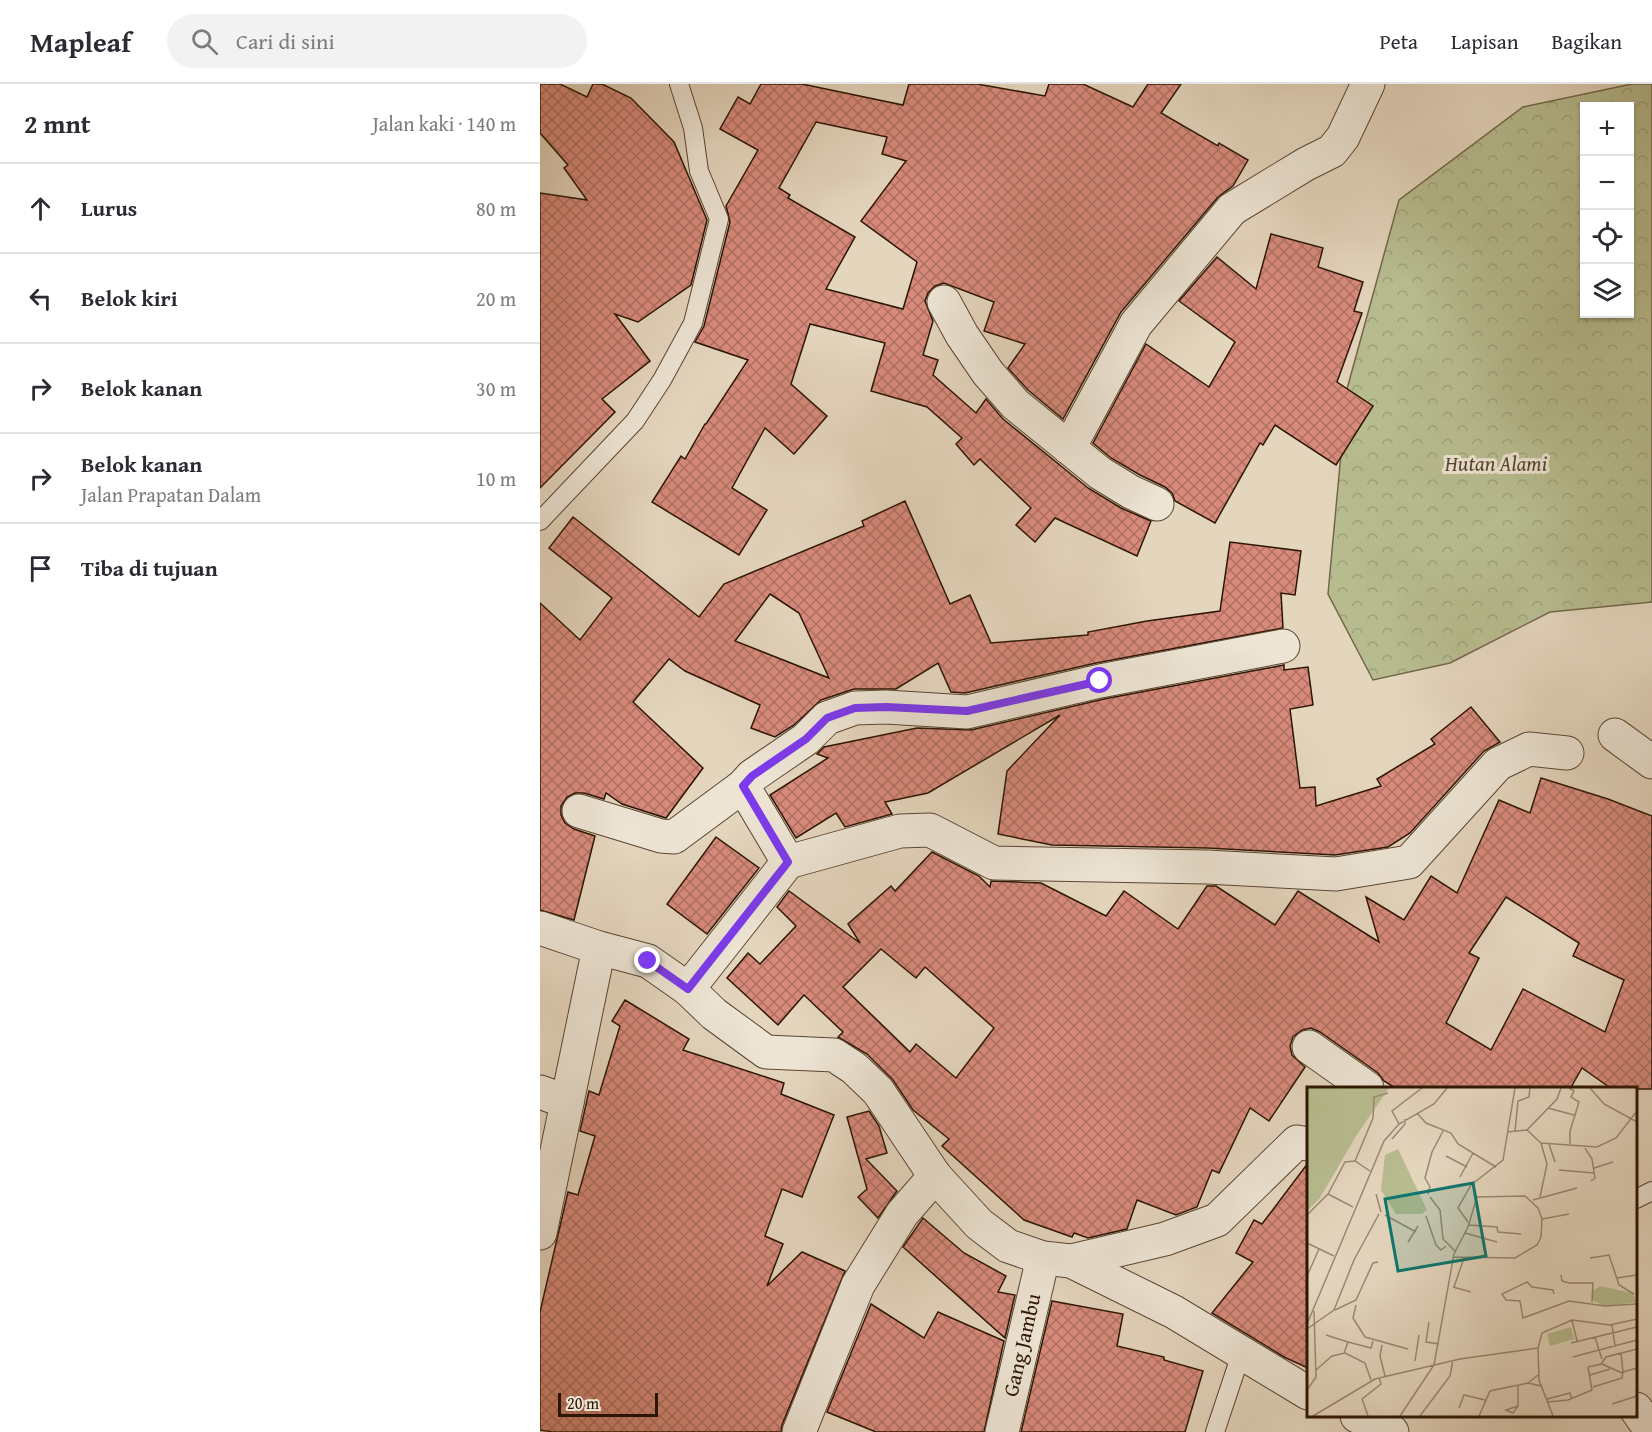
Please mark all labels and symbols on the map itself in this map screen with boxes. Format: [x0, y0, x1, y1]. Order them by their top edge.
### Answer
park label: Hutan Alami [1444, 448, 1548, 479]
route start [1086, 667, 1112, 693]
route end [634, 947, 660, 973]
inset map [1307, 1087, 1637, 1417]
street label: Gang Jambu [995, 1290, 1049, 1400]
scale bar [558, 1390, 658, 1418]

